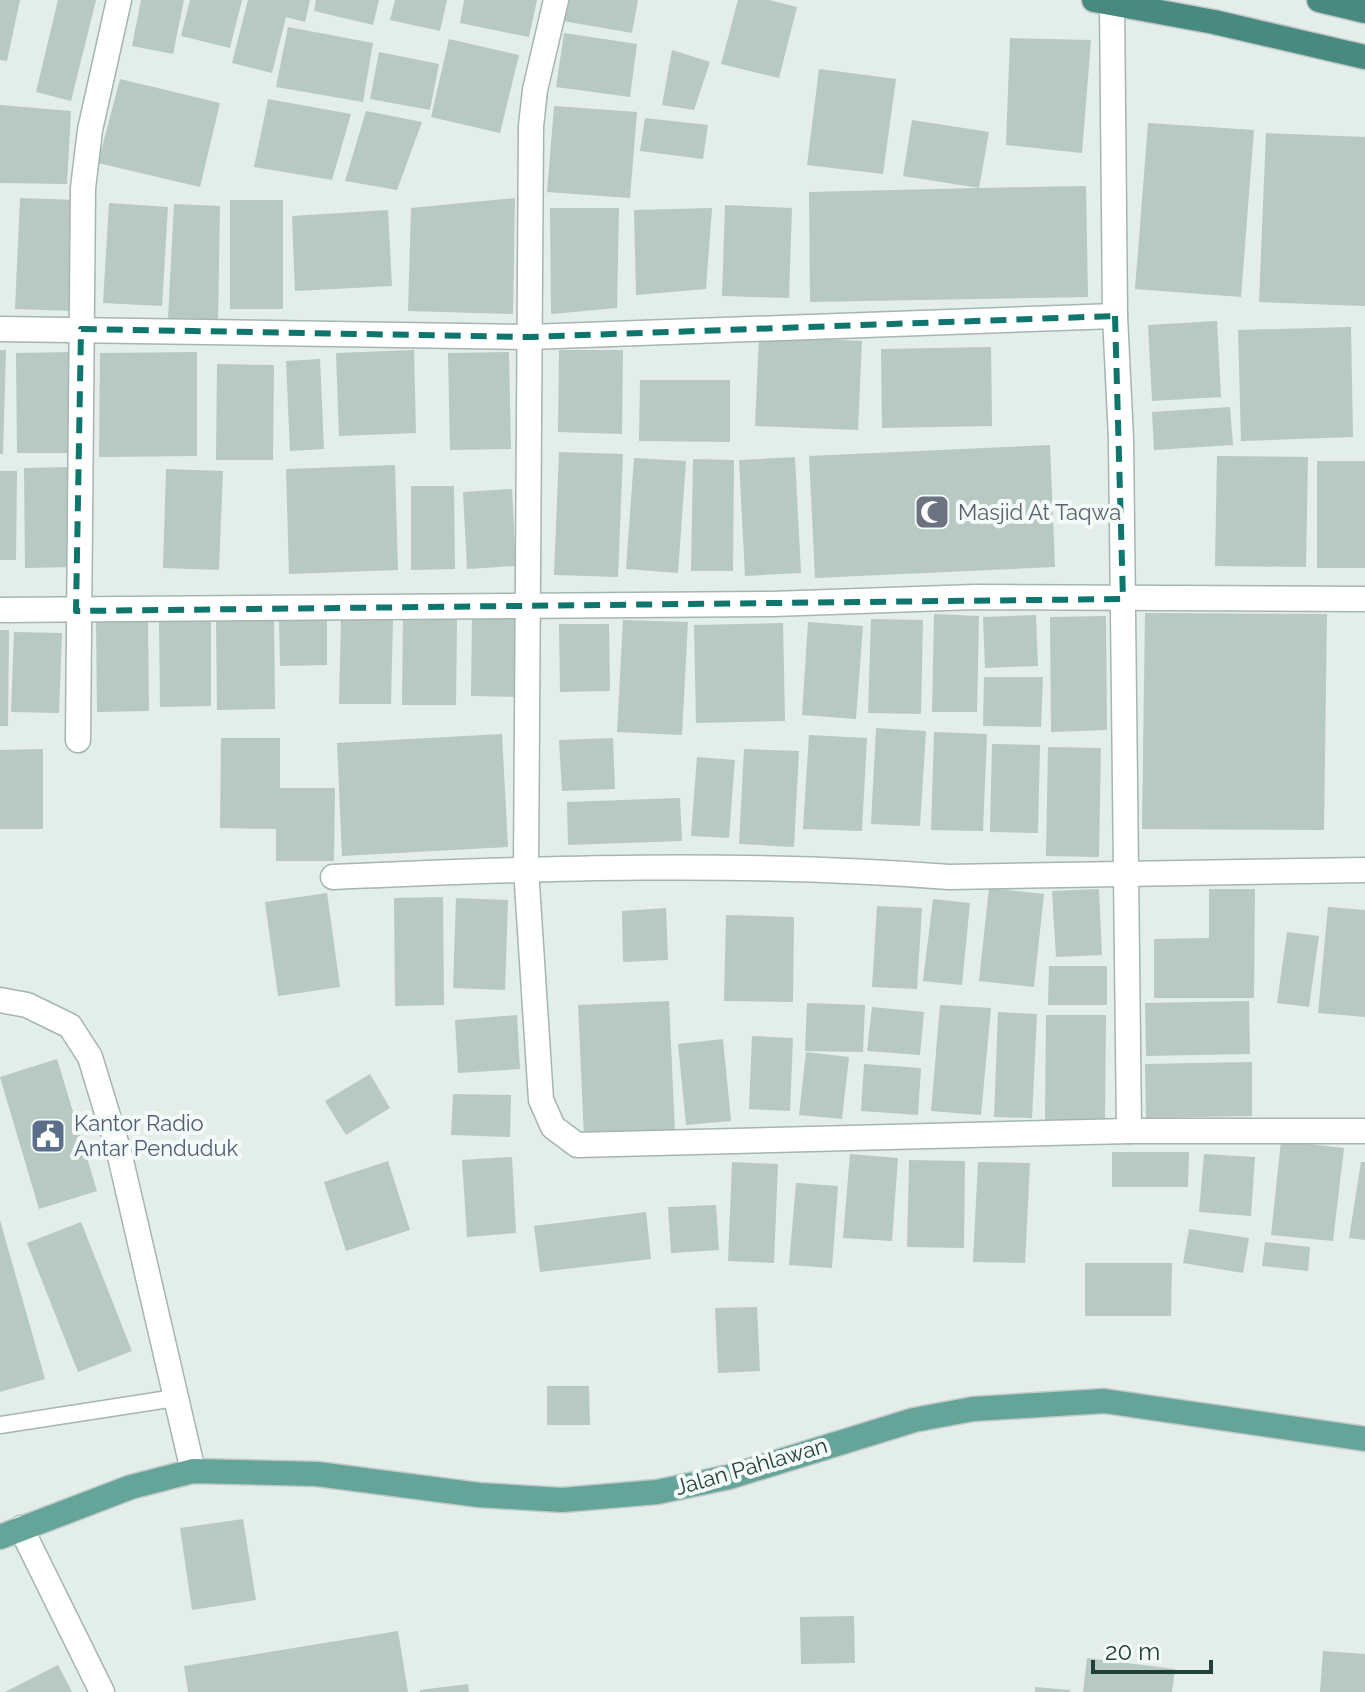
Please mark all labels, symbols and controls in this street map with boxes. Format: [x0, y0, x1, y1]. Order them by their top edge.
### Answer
mosque icon: Masjid At Taqwa [913, 493, 951, 531]
place label: Masjid At Taqwa [958, 499, 1121, 525]
place label: Kantor Radio Antar Penduduk [74, 1110, 238, 1161]
public building icon: Kantor Radio Antar Penduduk [29, 1117, 67, 1155]
street label: Jalan Pahlawan [672, 1432, 830, 1500]
scale bar [1093, 1624, 1211, 1674]
text: 20 m [1105, 1637, 1160, 1666]

